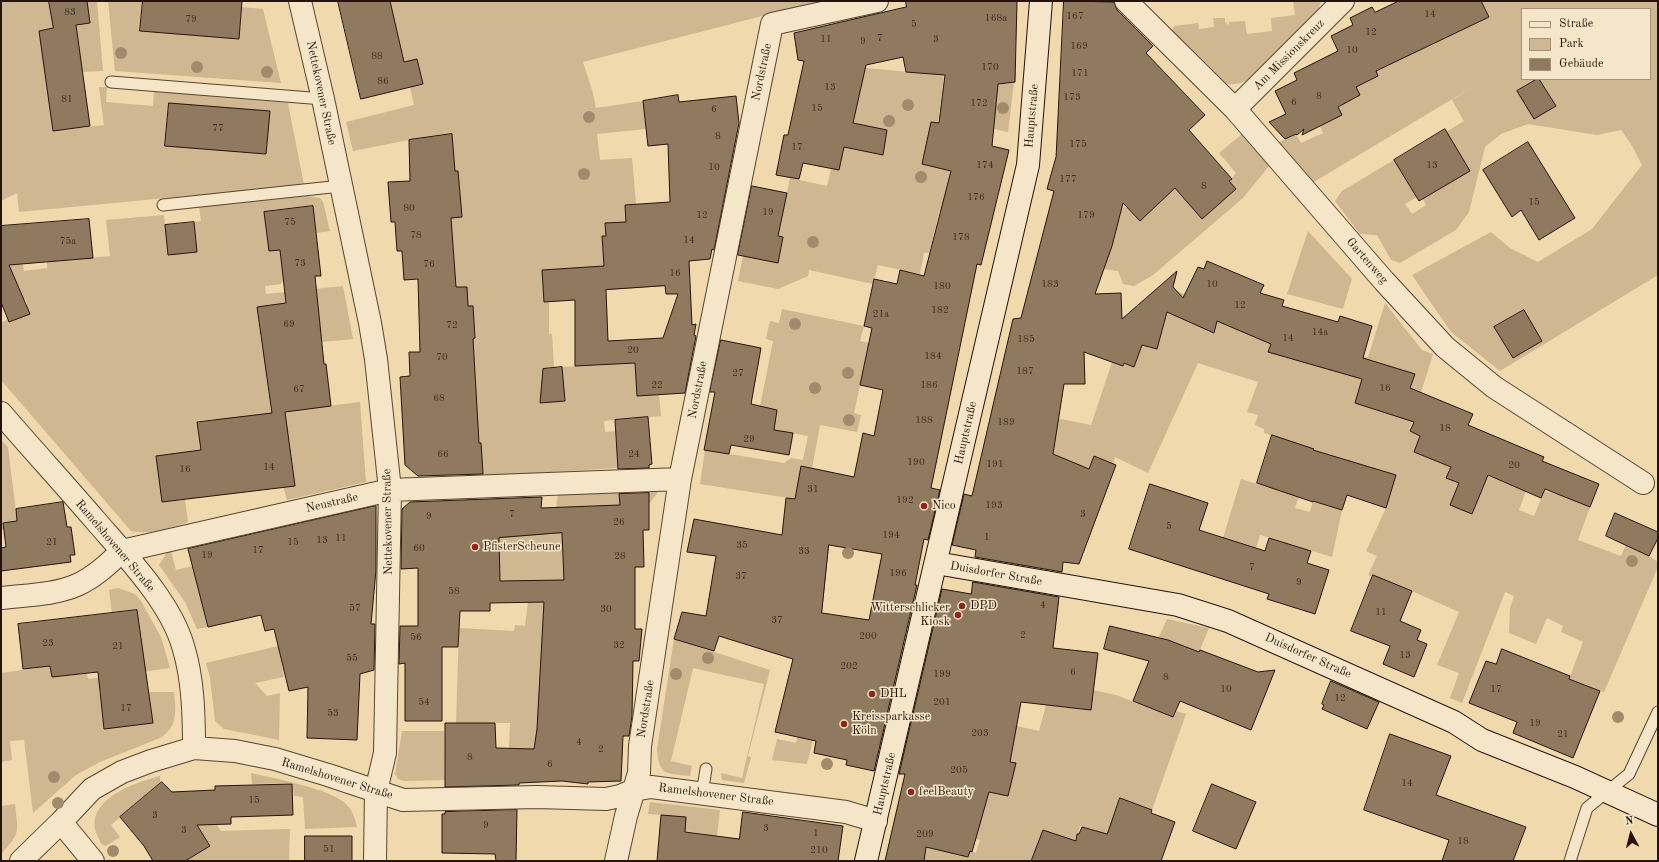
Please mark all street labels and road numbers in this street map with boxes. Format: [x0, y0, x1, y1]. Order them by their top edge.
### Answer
street label: Am Missionskreuz [1250, 16, 1328, 94]
street label: Nettekovener Straße [303, 40, 339, 146]
street label: Nordstraße [749, 42, 775, 102]
street label: Hauptstraße [1022, 83, 1042, 149]
street label: Gartenweg [1343, 235, 1391, 287]
street label: Nordstraße [685, 360, 711, 420]
street label: Hauptstraße [952, 400, 980, 466]
street label: Nettekovener Straße [380, 469, 396, 575]
street label: Neustraße [304, 490, 360, 516]
street label: Ramelshovener Straße [72, 497, 158, 595]
street label: Duisdorfer Straße [949, 559, 1043, 589]
street label: Duisdorfer Straße [1262, 630, 1354, 682]
street label: Nordstraße [634, 679, 658, 739]
street label: Hauptstraße [871, 751, 899, 817]
street label: Ramelshovener Straße [279, 755, 395, 803]
street label: Ramelshovener Straße [658, 781, 774, 809]

